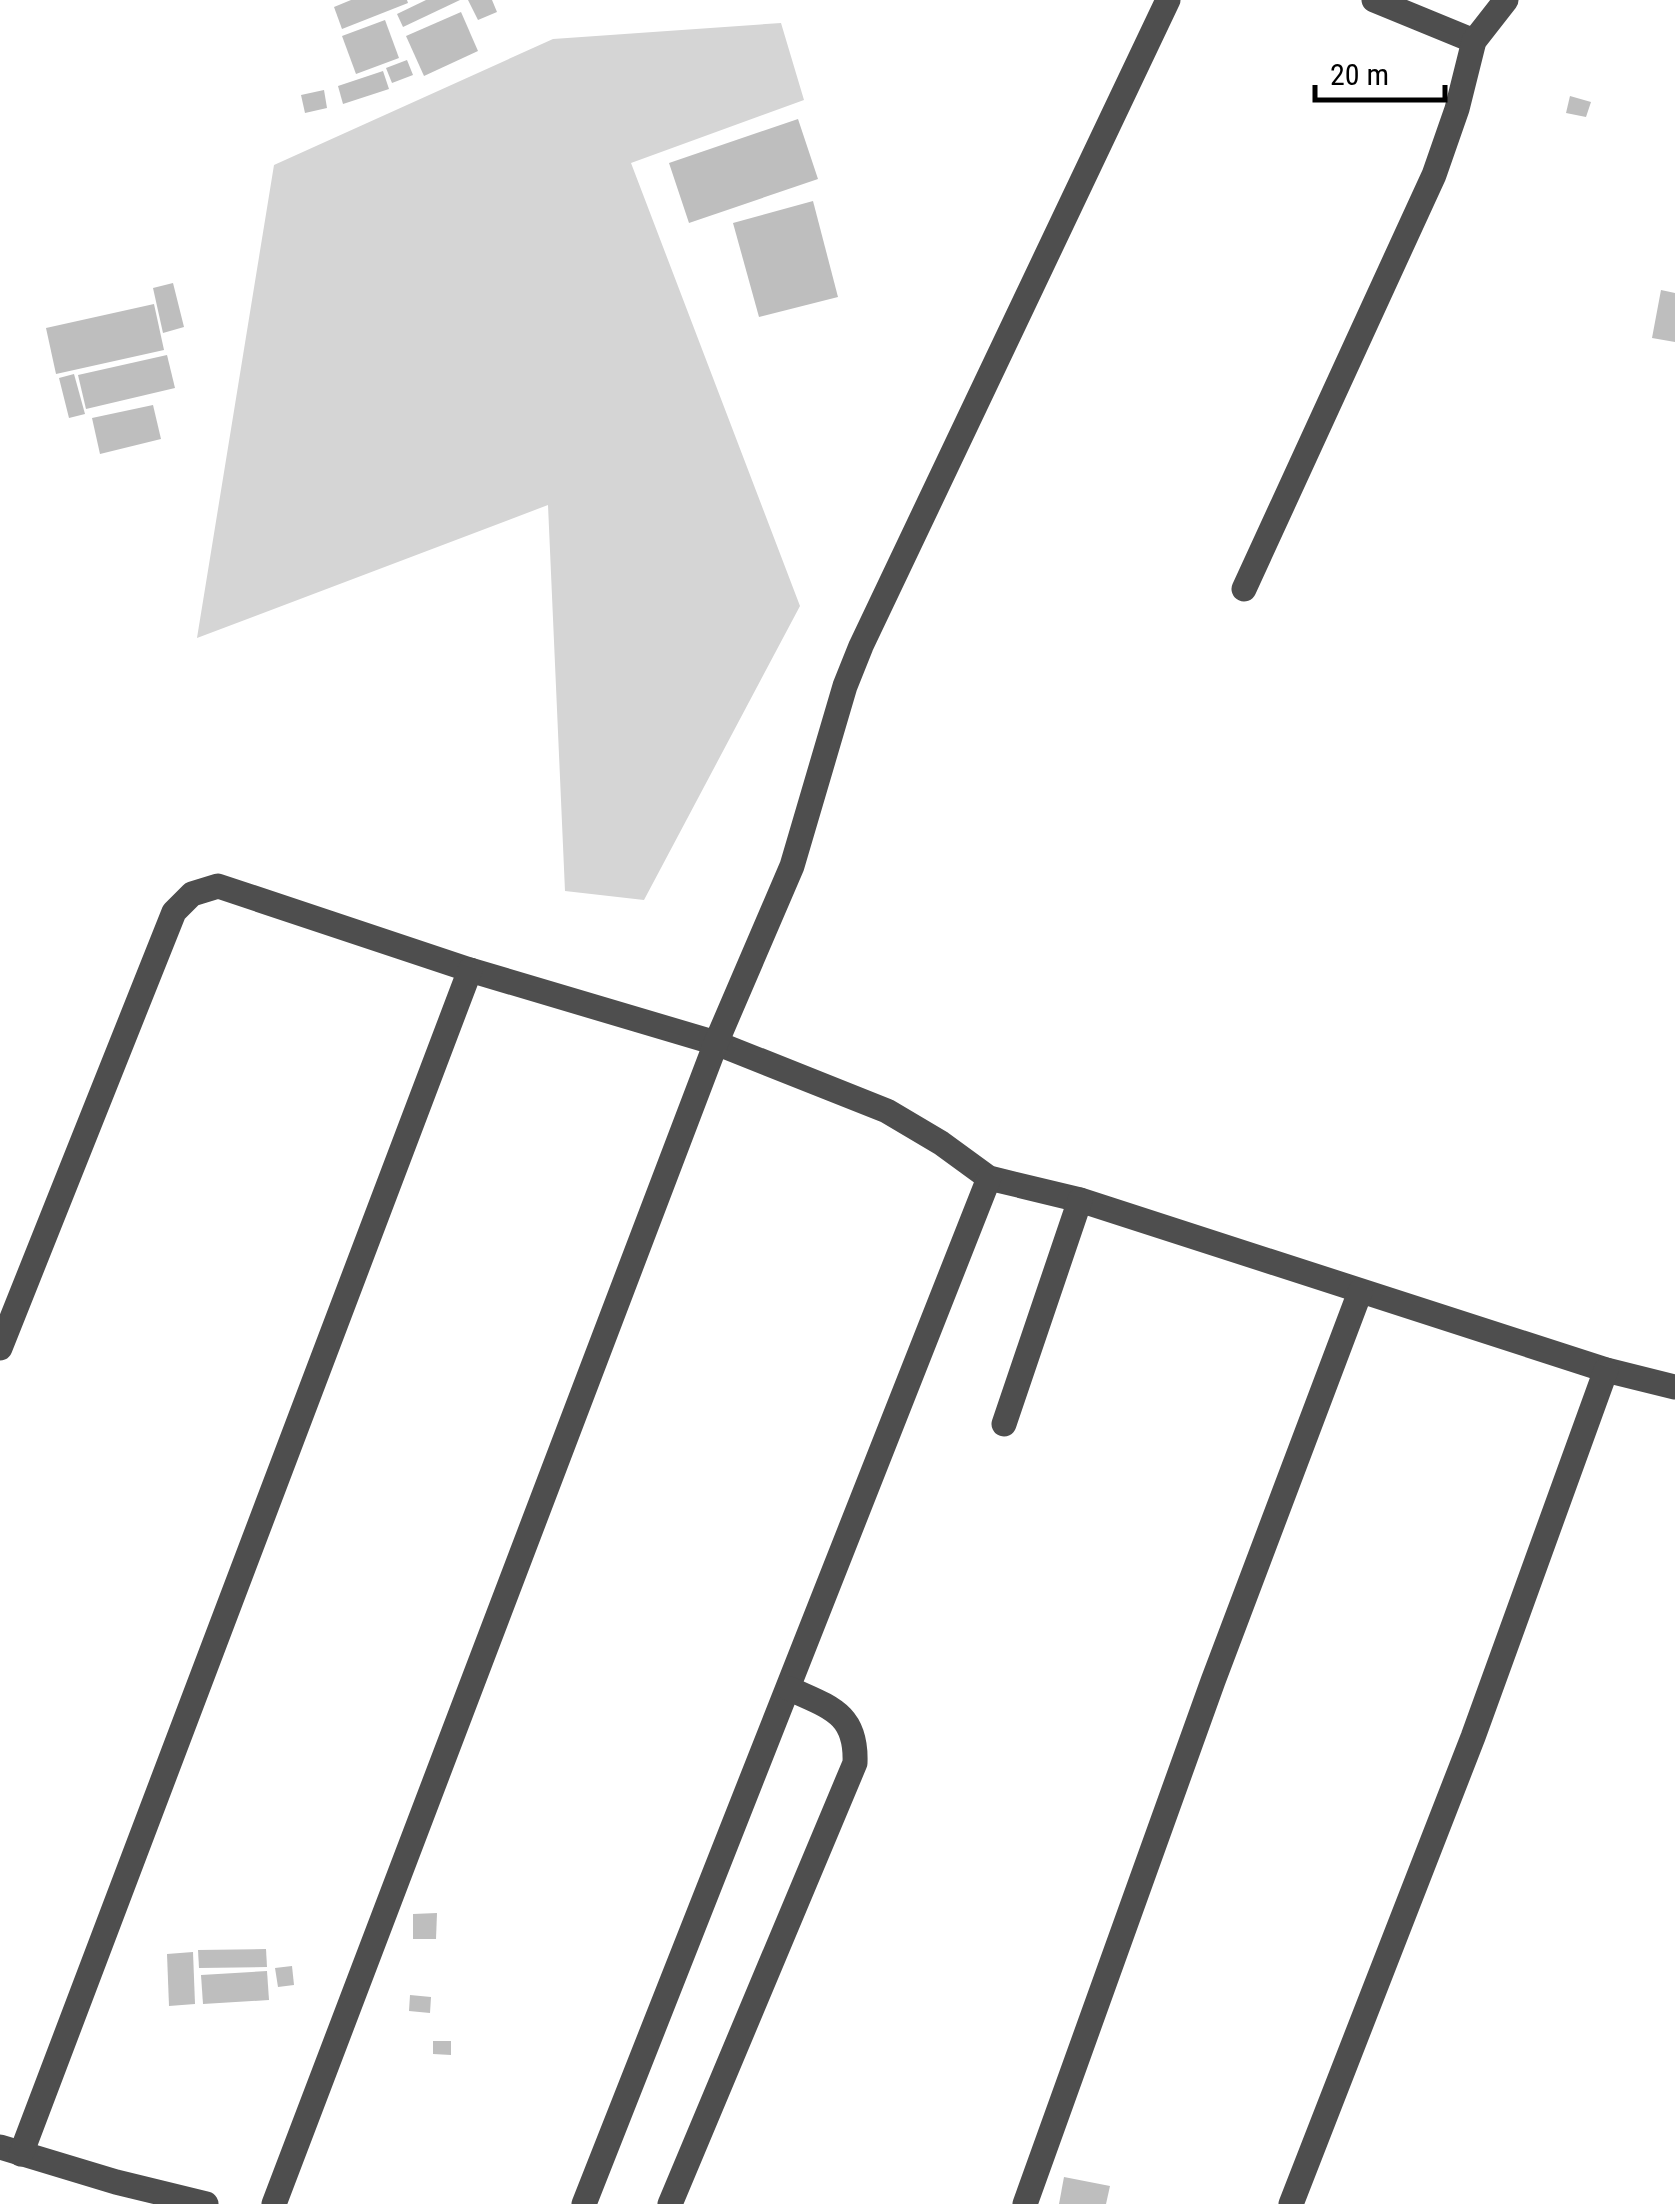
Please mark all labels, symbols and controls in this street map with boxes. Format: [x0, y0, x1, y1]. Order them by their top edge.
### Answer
scale bar [1315, 40, 1445, 102]
text: 20 m [1330, 57, 1389, 92]

